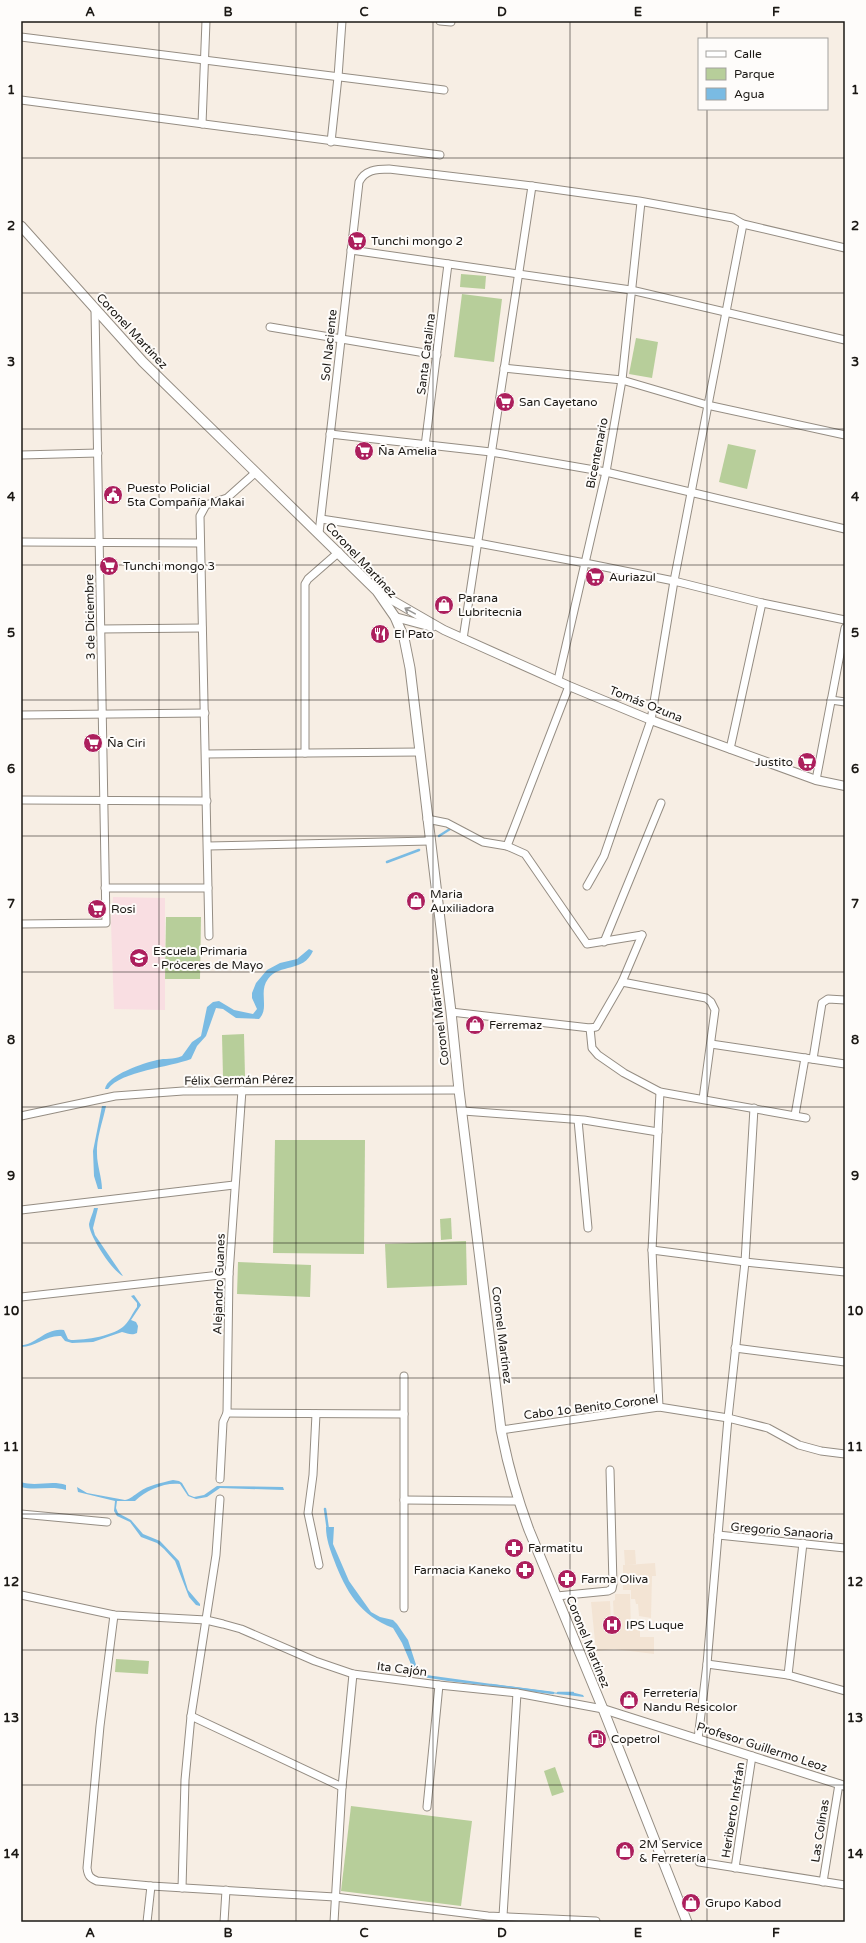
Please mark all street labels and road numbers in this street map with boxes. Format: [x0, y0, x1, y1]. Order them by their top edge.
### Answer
street label: Coronel Martínez [93, 290, 171, 372]
street label: Sol Naciente [318, 308, 340, 381]
street label: Santa Catalina [414, 312, 438, 396]
street label: Bicentenario [583, 416, 611, 490]
street label: Coronel Martínez [322, 519, 400, 601]
street label: 3 de Diciembre [82, 574, 98, 660]
street label: Tomás Ozuna [607, 683, 685, 725]
street label: Coronel Martínez [426, 968, 452, 1066]
street label: Félix Germán Pérez [184, 1072, 294, 1088]
street label: Alejandro Guanes [210, 1233, 228, 1335]
street label: Coronel Martínez [489, 1286, 515, 1384]
street label: Cabo 1o Benito Coronel [523, 1392, 659, 1422]
street label: Gregorio Sanaoria [730, 1520, 834, 1542]
street label: Coronel Martínez [563, 1594, 613, 1690]
street label: Ita Cajón [376, 1659, 428, 1679]
street label: Profesor Guillermo Leoz [695, 1719, 829, 1775]
street label: Heriberto Insfrán [719, 1761, 747, 1859]
street label: Las Colinas [808, 1798, 832, 1864]

